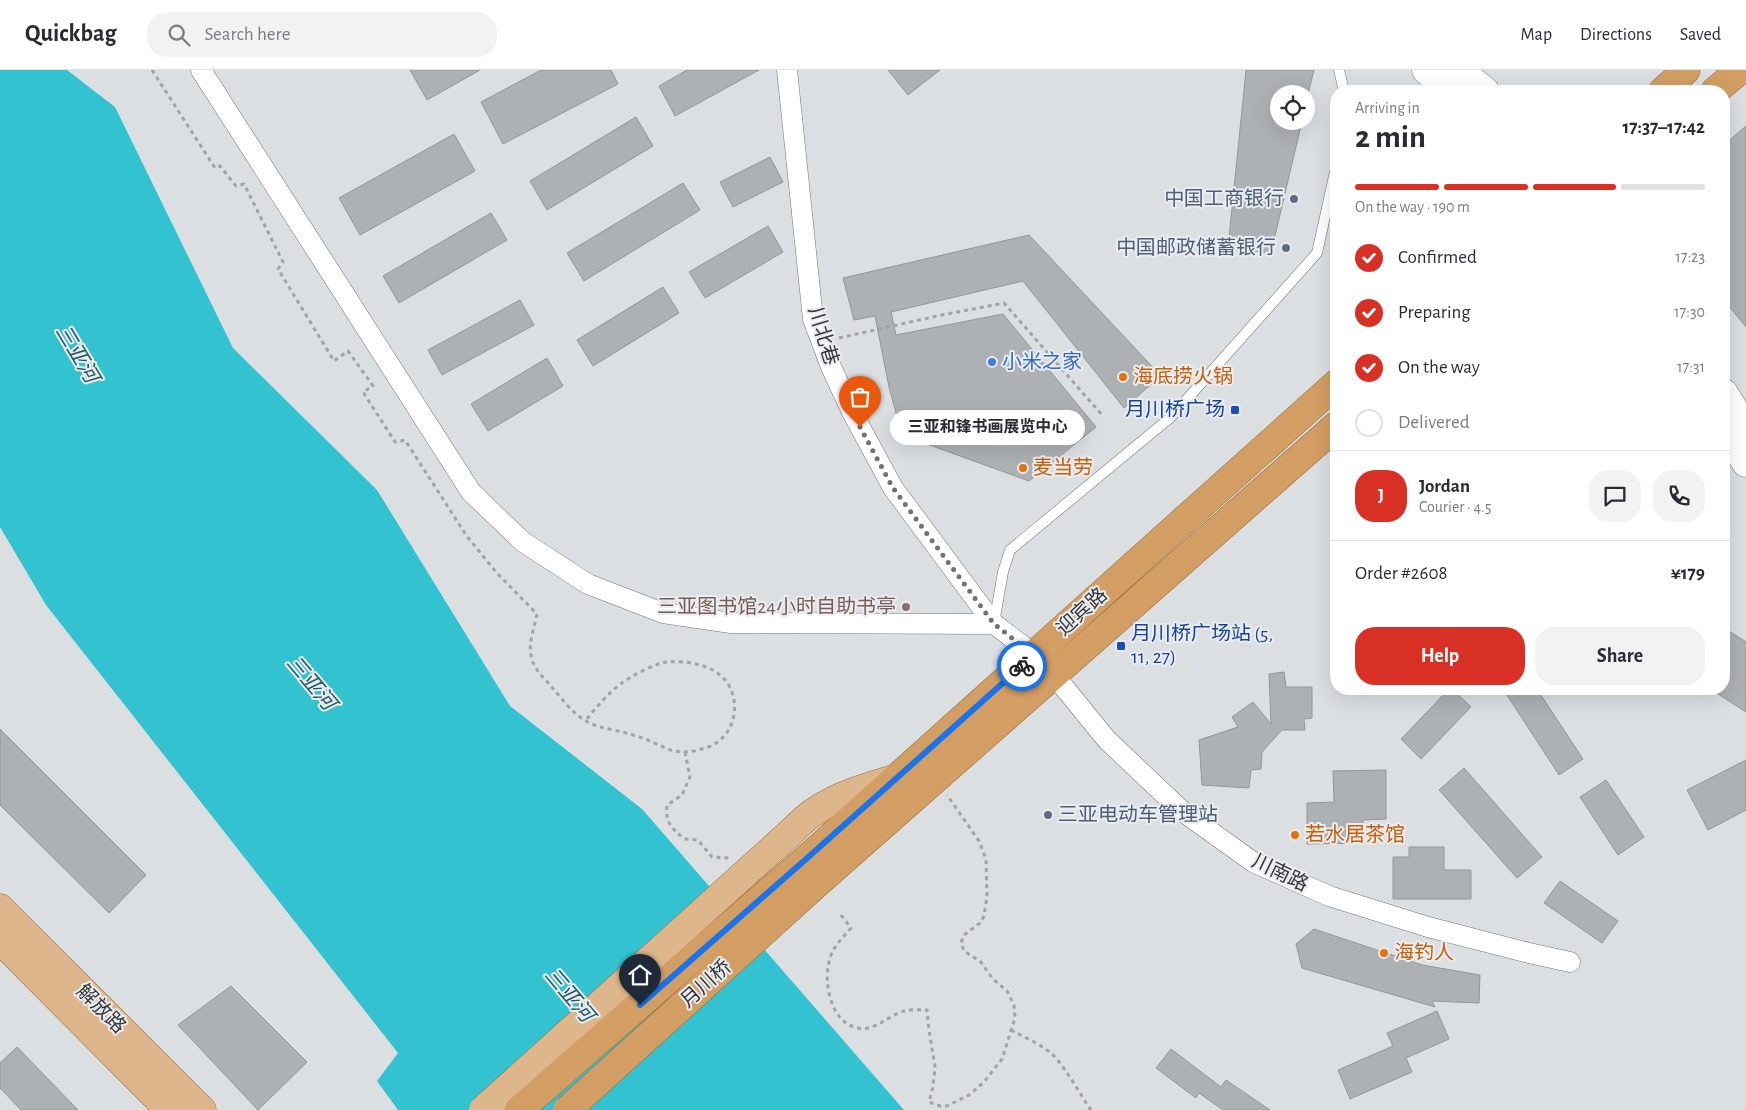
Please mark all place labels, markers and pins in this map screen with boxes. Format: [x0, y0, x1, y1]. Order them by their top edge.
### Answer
place label: 中国工商银行 [1164, 188, 1284, 209]
marker: 中国工商银行 [1288, 193, 1300, 205]
place label: 中国邮政储蓄银行 [1116, 237, 1276, 258]
marker: 中国邮政储蓄银行 [1280, 242, 1292, 254]
place label: 小米之家 [1002, 350, 1082, 372]
marker: 小米之家 [986, 356, 998, 368]
place label: 海底捞火锅 [1133, 365, 1233, 387]
marker: 海底捞火锅 [1117, 371, 1129, 383]
pin [839, 376, 881, 427]
place label: 月川桥广场 [1125, 399, 1225, 420]
marker: 月川桥广场 [1229, 404, 1241, 416]
callout: 三亚和锋书画展览中心 [890, 410, 1085, 444]
place label: 麦当劳 [1033, 457, 1093, 478]
marker: 麦当劳 [1017, 462, 1029, 474]
place label: 三亚图书馆24小时自助书亭 [657, 595, 896, 617]
marker: 三亚图书馆24小时自助书亭 [900, 601, 912, 613]
place label: 月川桥广场站 (5, 11, 27) [1131, 623, 1273, 667]
marker: 月川桥广场站 (5, 11, 27) [1115, 640, 1127, 652]
place label: 三亚电动车管理站 [1058, 804, 1218, 825]
marker: 三亚电动车管理站 [1042, 809, 1054, 821]
place label: 若水居茶馆 [1305, 823, 1405, 845]
marker: 若水居茶馆 [1289, 829, 1301, 841]
place label: 海钓人 [1394, 942, 1454, 963]
marker: 海钓人 [1378, 947, 1390, 959]
pin [619, 954, 661, 1005]

